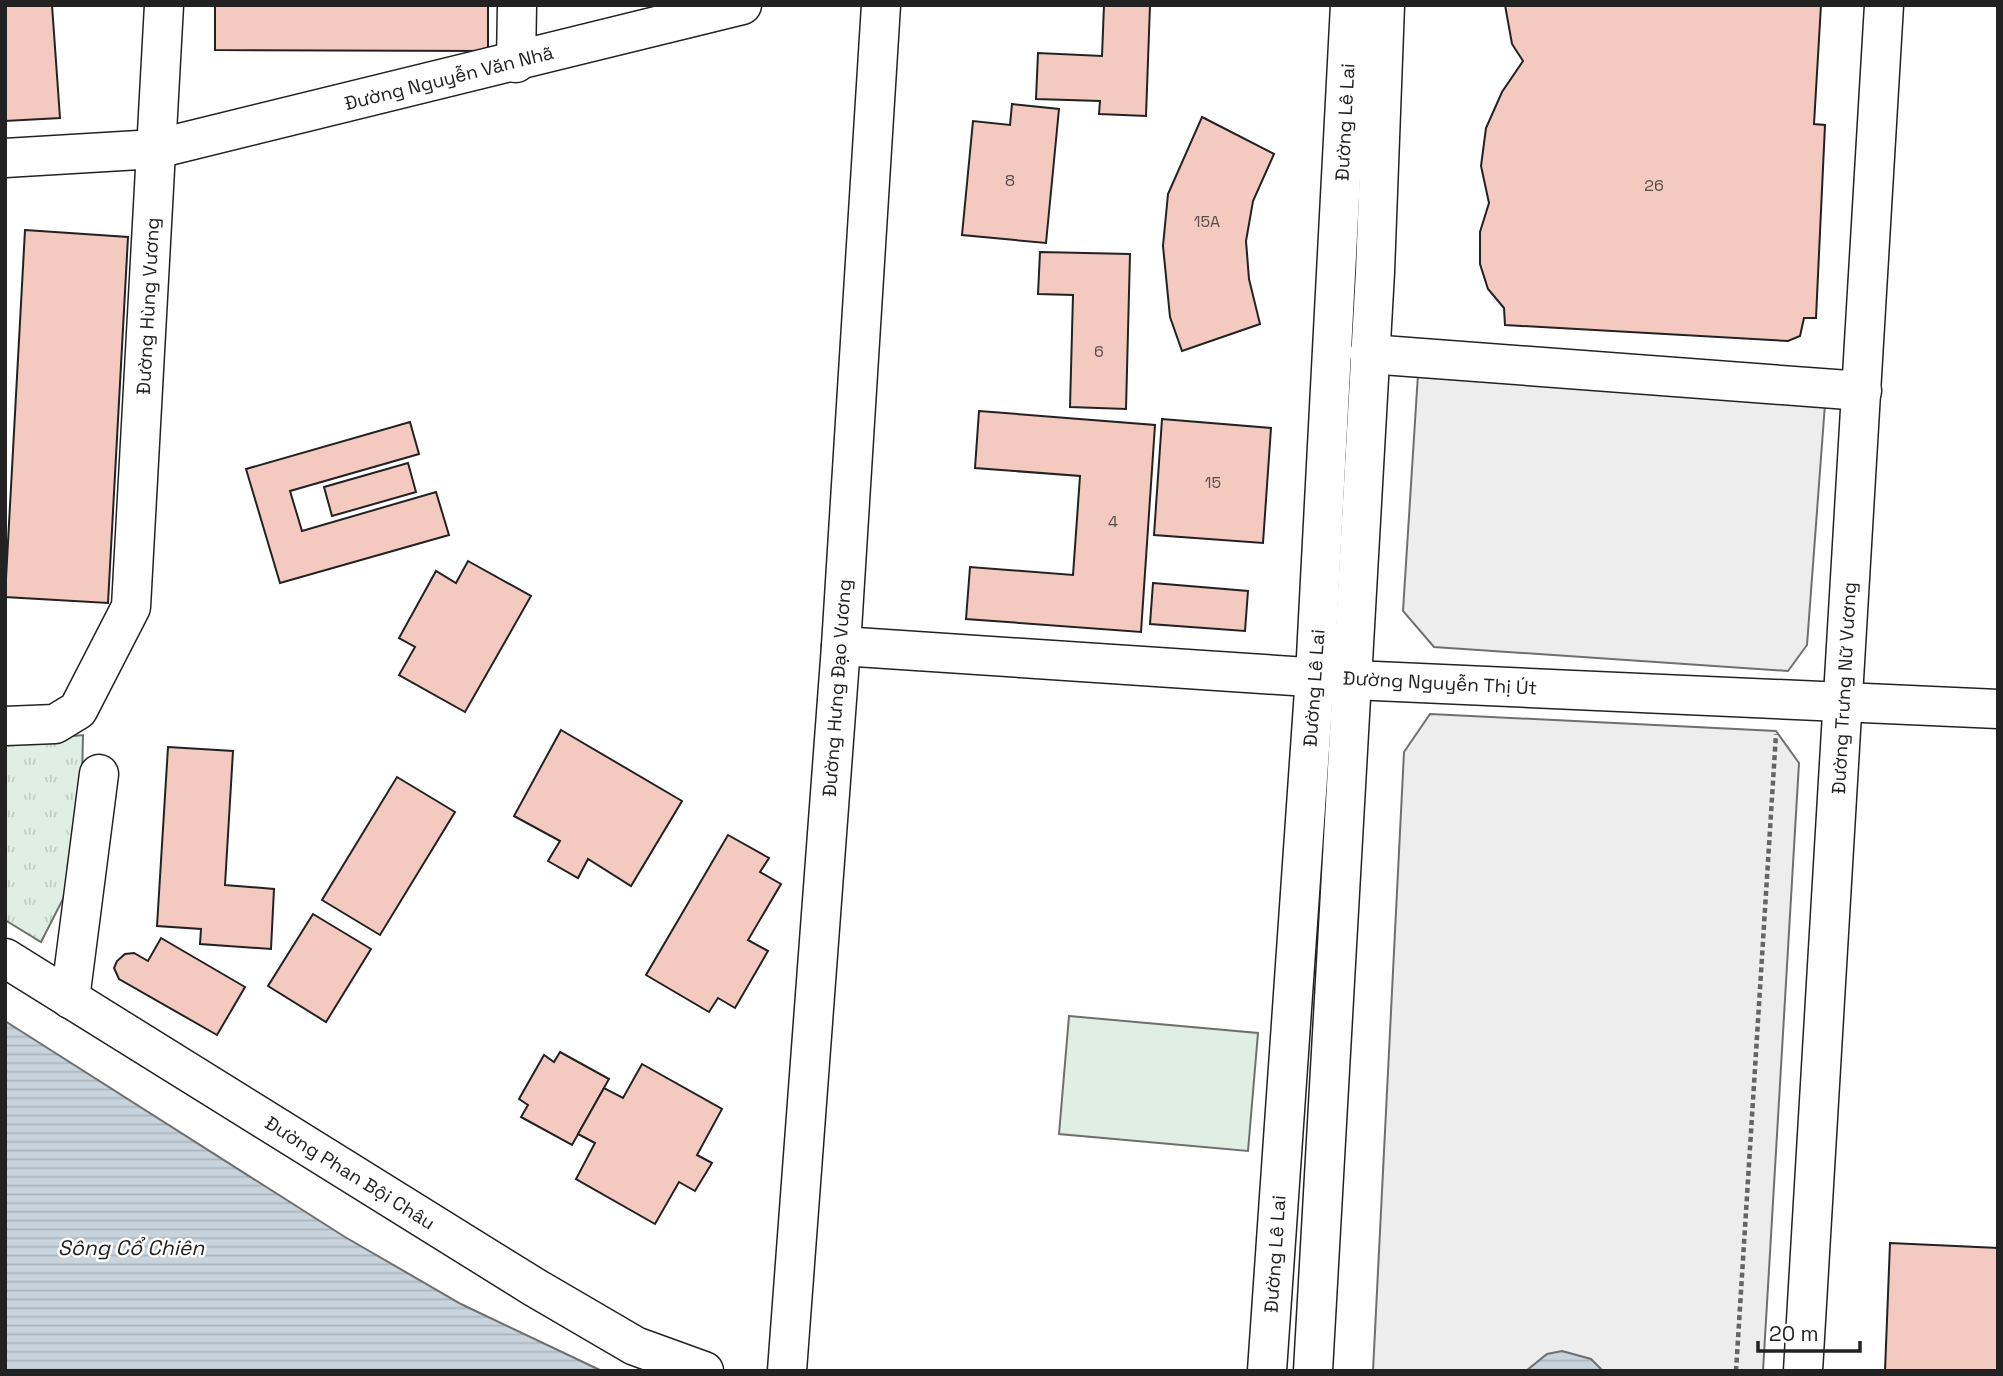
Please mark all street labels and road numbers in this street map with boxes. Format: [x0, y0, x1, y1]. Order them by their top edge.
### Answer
street label: Đường Nguyễn Văn Nhã [342, 40, 556, 116]
street label: Đường Lê Lai [1329, 63, 1361, 181]
street label: Đường Hùng Vương [131, 217, 165, 395]
street label: Đường Hưng Đạo Vương [817, 578, 857, 798]
street label: Đường Trưng Nữ Vương [1826, 581, 1862, 795]
street label: Đường Lê Lai [1297, 628, 1331, 748]
street label: Đường Nguyễn Thị Út [1342, 665, 1538, 701]
street label: Đường Phan Bội Châu [260, 1110, 440, 1236]
street label: Đường Lê Lai [1258, 1194, 1292, 1314]

